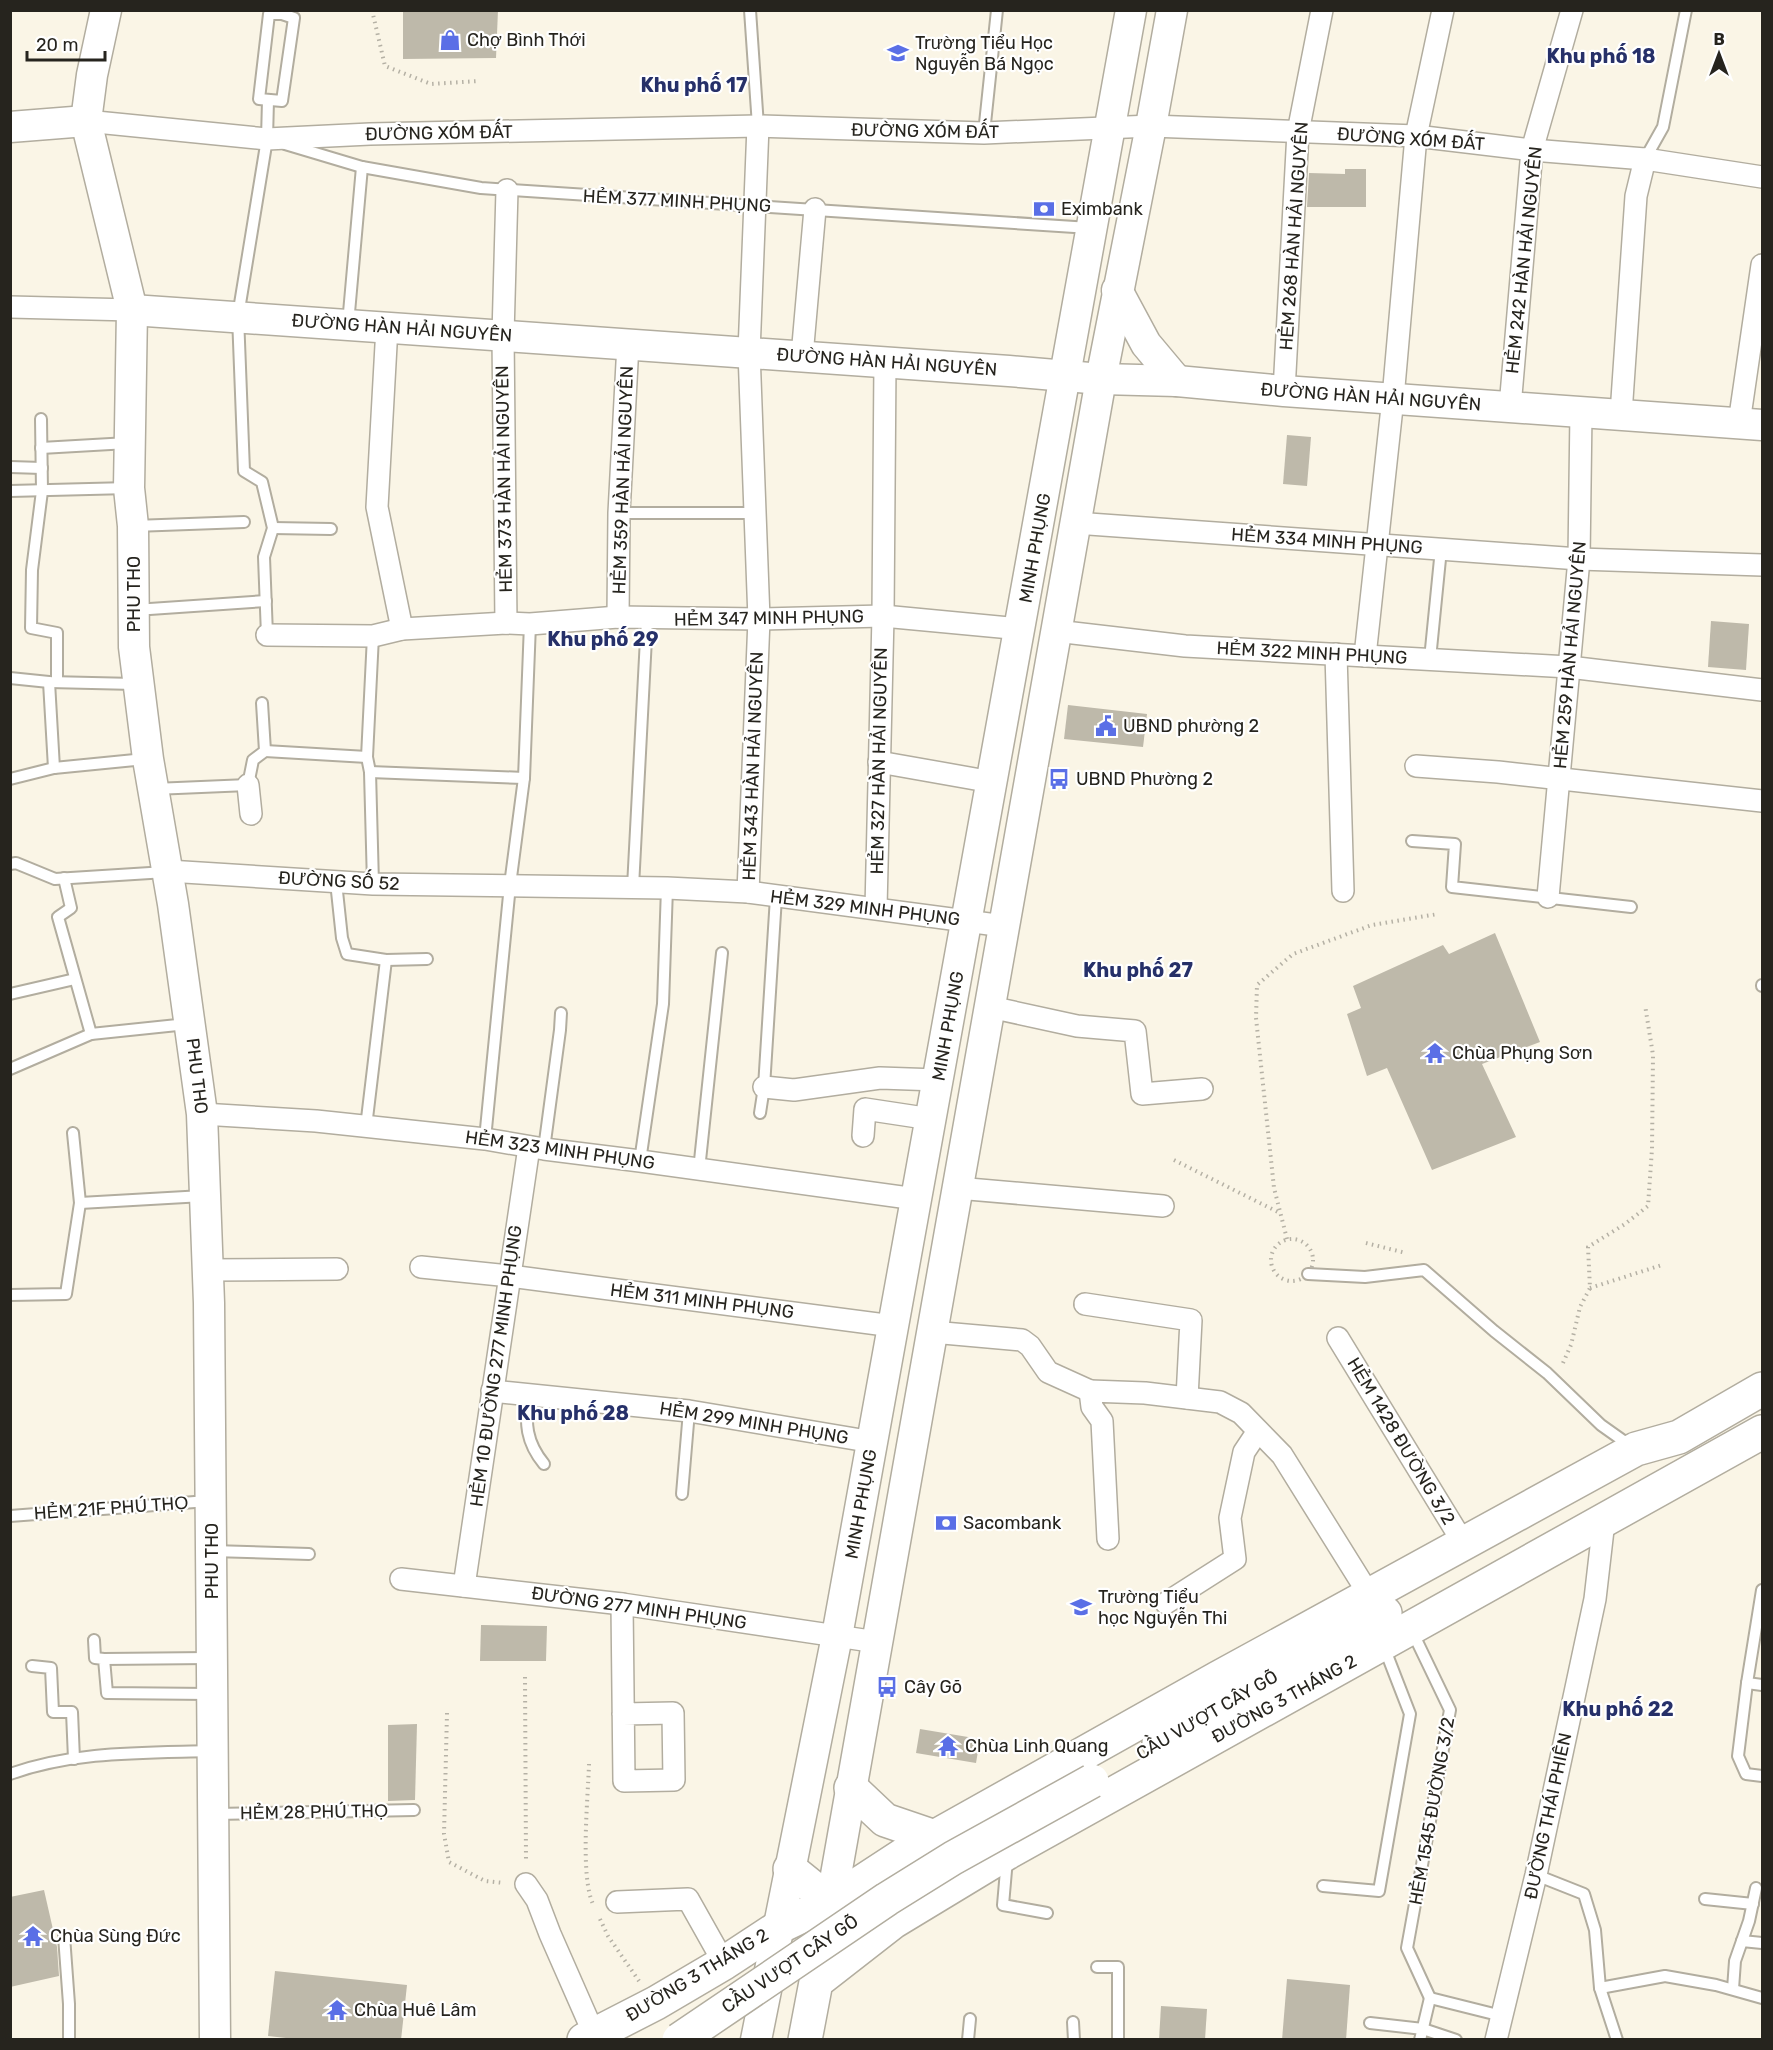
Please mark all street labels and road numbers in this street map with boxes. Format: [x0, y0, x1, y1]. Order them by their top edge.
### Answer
street label: ĐƯỜNG XÓM ĐẤT [851, 115, 999, 143]
street label: ĐƯỜNG XÓM ĐẤT [365, 117, 513, 145]
street label: ĐƯỜNG XÓM ĐẤT [1336, 120, 1486, 155]
street label: HẺM 268 HÀN HẢI NGUYÊN [1275, 121, 1313, 351]
street label: HẺM 242 HÀN HẢI NGUYÊN [1501, 145, 1547, 375]
street label: HẺM 377 MINH PHỤNG [582, 185, 772, 217]
street label: ĐƯỜNG HÀN HẢI NGUYÊN [291, 309, 513, 347]
street label: ĐƯỜNG HÀN HẢI NGUYÊN [776, 343, 998, 381]
street label: HẺM 373 HÀN HẢI NGUYÊN [491, 365, 517, 593]
street label: HẺM 359 HÀN HẢI NGUYÊN [608, 365, 638, 595]
street label: ĐƯỜNG HÀN HẢI NGUYÊN [1260, 378, 1482, 416]
street label: MINH PHỤNG [1015, 491, 1055, 605]
street label: HẺM 334 MINH PHỤNG [1230, 523, 1424, 559]
street label: HẺM 259 HÀN HẢI NGUYÊN [1549, 540, 1591, 770]
street label: PHU THO [123, 556, 145, 632]
street label: HẺM 347 MINH PHỤNG [674, 605, 864, 631]
street label: HẺM 322 MINH PHỤNG [1216, 637, 1408, 669]
street label: HẺM 327 HÀN HẢI NGUYÊN [866, 647, 892, 875]
street label: HẺM 343 HÀN HẢI NGUYÊN [738, 651, 768, 881]
street label: ĐƯỜNG SỐ 52 [278, 863, 400, 895]
street label: HẺM 329 MINH PHỤNG [769, 885, 961, 931]
street label: MINH PHỤNG [928, 969, 968, 1083]
street label: PHU THO [181, 1037, 213, 1115]
street label: HẺM 323 MINH PHỤNG [464, 1126, 656, 1174]
street label: HẺM 10 ĐƯỜNG 277 MINH PHỤNG [465, 1224, 527, 1508]
street label: HẺM 311 MINH PHỤNG [609, 1279, 795, 1323]
street label: HẺM 1428 ĐƯỜNG 3/2 [1342, 1353, 1460, 1529]
street label: HẺM 299 MINH PHỤNG [658, 1397, 850, 1449]
street label: MINH PHỤNG [841, 1447, 881, 1561]
street label: HẺM 21F PHÚ THỌ [33, 1492, 189, 1524]
street label: PHU THO [201, 1523, 223, 1599]
street label: ĐƯỜNG 277 MINH PHỤNG [530, 1582, 748, 1634]
street label: ĐƯỜNG 3 THÁNG 2 [1208, 1650, 1360, 1748]
street label: CẦU VƯỢT CÂY GÕ [1131, 1663, 1282, 1764]
street label: HẺM 1545 ĐƯỜNG 3/2 [1405, 1715, 1459, 1907]
street label: ĐƯỜNG THÁI PHIÊN [1520, 1731, 1576, 1901]
street label: HẺM 28 PHÚ THỌ [240, 1800, 388, 1824]
street label: CẦU VƯỢT CÂY GÕ [716, 1907, 862, 2018]
street label: ĐƯỜNG 3 THÁNG 2 [622, 1924, 772, 2026]

